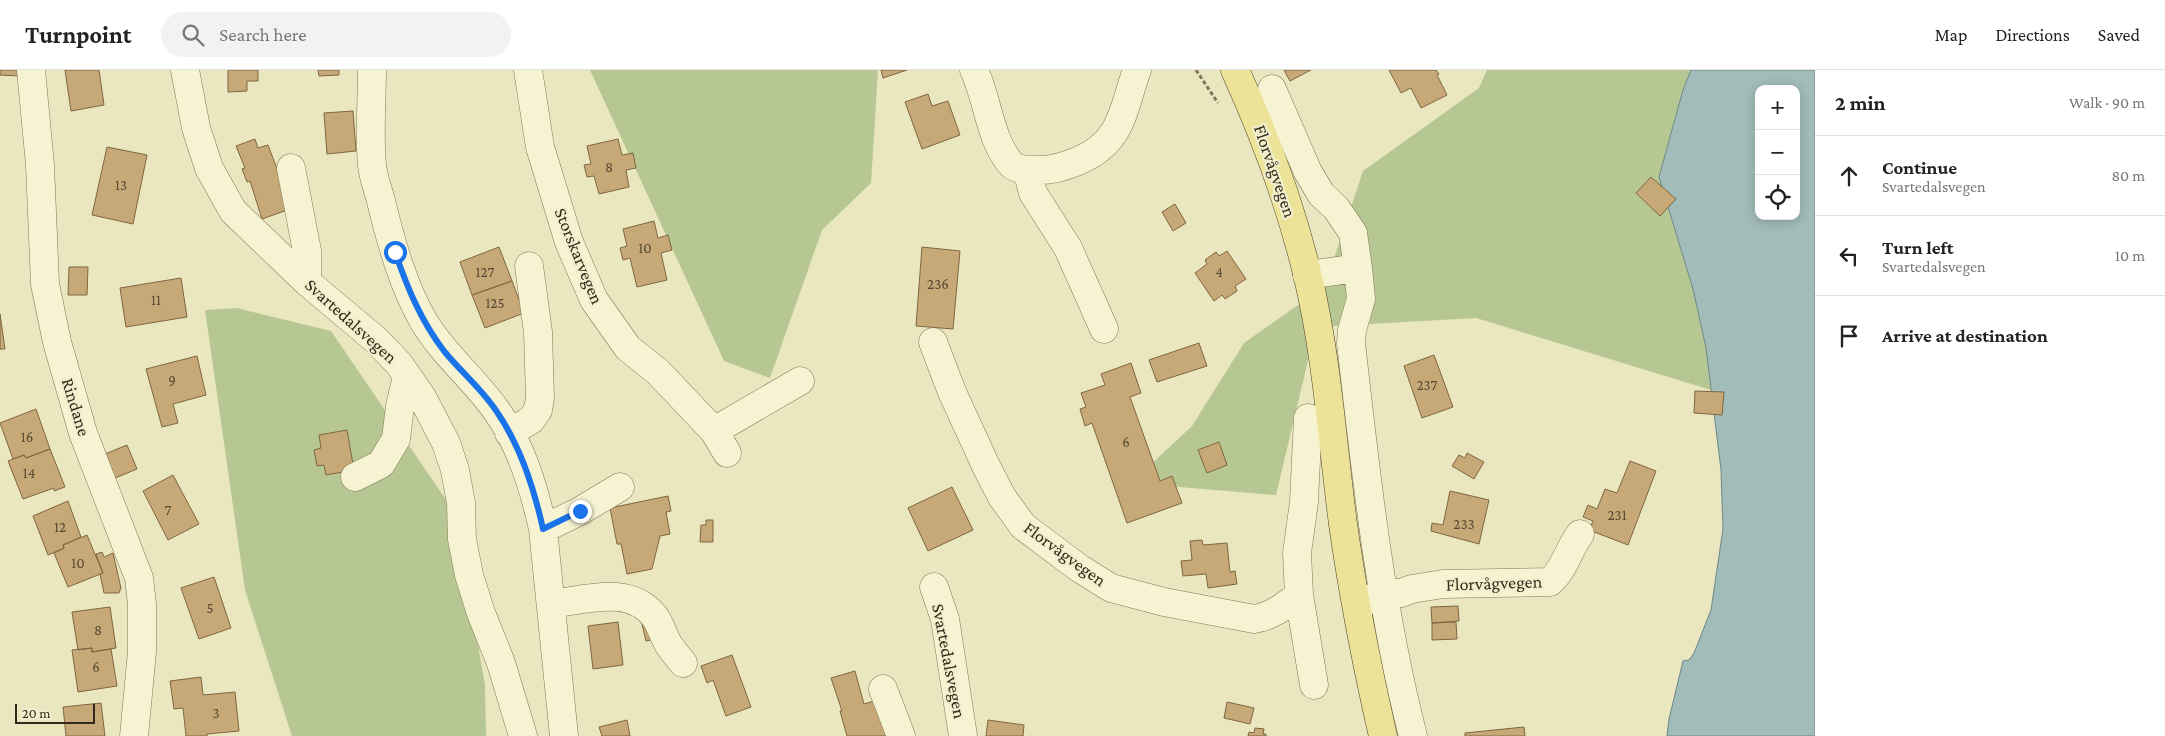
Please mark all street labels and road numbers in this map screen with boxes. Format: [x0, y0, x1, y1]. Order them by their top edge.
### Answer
street label: Florvågvegen [1250, 122, 1300, 220]
street label: Storskarvegen [551, 205, 608, 307]
street label: Svartedalsvegen [301, 275, 401, 368]
street label: Rindane [58, 376, 94, 439]
street label: Florvågvegen [1020, 518, 1110, 591]
street label: Florvågvegen [1445, 571, 1543, 595]
street label: Svartedalsvegen [928, 602, 970, 720]

